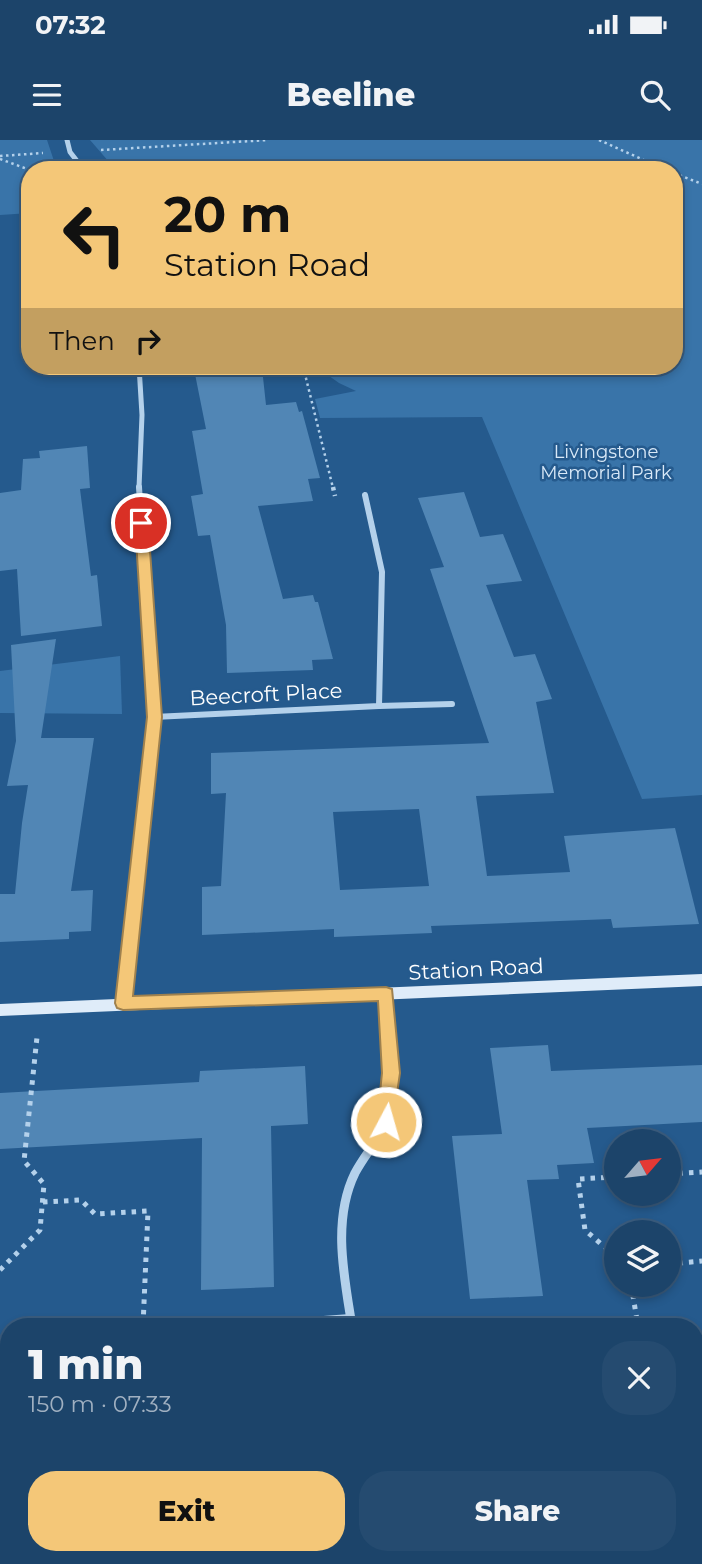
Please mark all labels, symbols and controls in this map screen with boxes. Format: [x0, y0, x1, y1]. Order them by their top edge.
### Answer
text: 07:32 [35, 9, 106, 41]
text: Beeline [287, 75, 415, 114]
icon: menu [28, 76, 66, 114]
icon: search [636, 76, 674, 114]
text: 20 m [164, 185, 291, 244]
icon: left [49, 189, 140, 280]
text: Station Road [164, 245, 370, 284]
icon: right [129, 322, 167, 360]
text: Then [49, 325, 115, 357]
park label: Livingstone Memorial Park [540, 441, 672, 484]
pin [111, 493, 171, 553]
icon: arrive [122, 504, 160, 542]
street label: Beecroft Place [189, 678, 343, 710]
street label: Station Road [408, 953, 544, 985]
position arrow [349, 1085, 423, 1159]
north arrow [604, 1129, 681, 1206]
map controls [604, 1129, 681, 1297]
button: layers [604, 1220, 681, 1297]
text: 1 min [28, 1338, 144, 1390]
button: close [602, 1341, 676, 1415]
text: 150 m · 07:33 [28, 1390, 172, 1418]
button: Exit [28, 1471, 345, 1551]
button: Share [359, 1471, 676, 1551]

